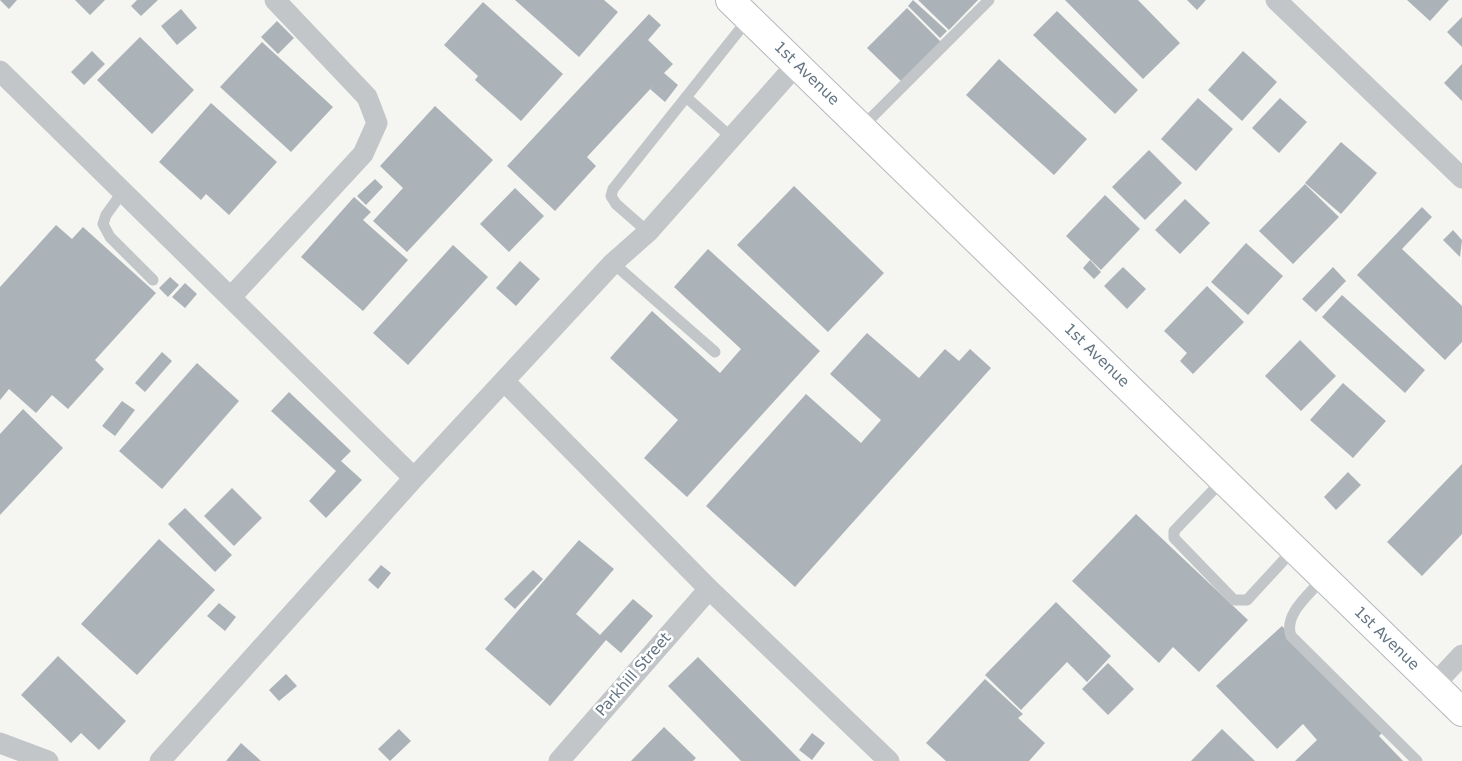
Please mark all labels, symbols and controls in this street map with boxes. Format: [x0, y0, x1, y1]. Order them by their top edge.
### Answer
street label: 1st Avenue [770, 38, 842, 110]
street label: 1st Avenue [1060, 320, 1132, 392]
street label: 1st Avenue [1350, 603, 1422, 675]
street label: Parkhill Street [593, 630, 675, 720]

